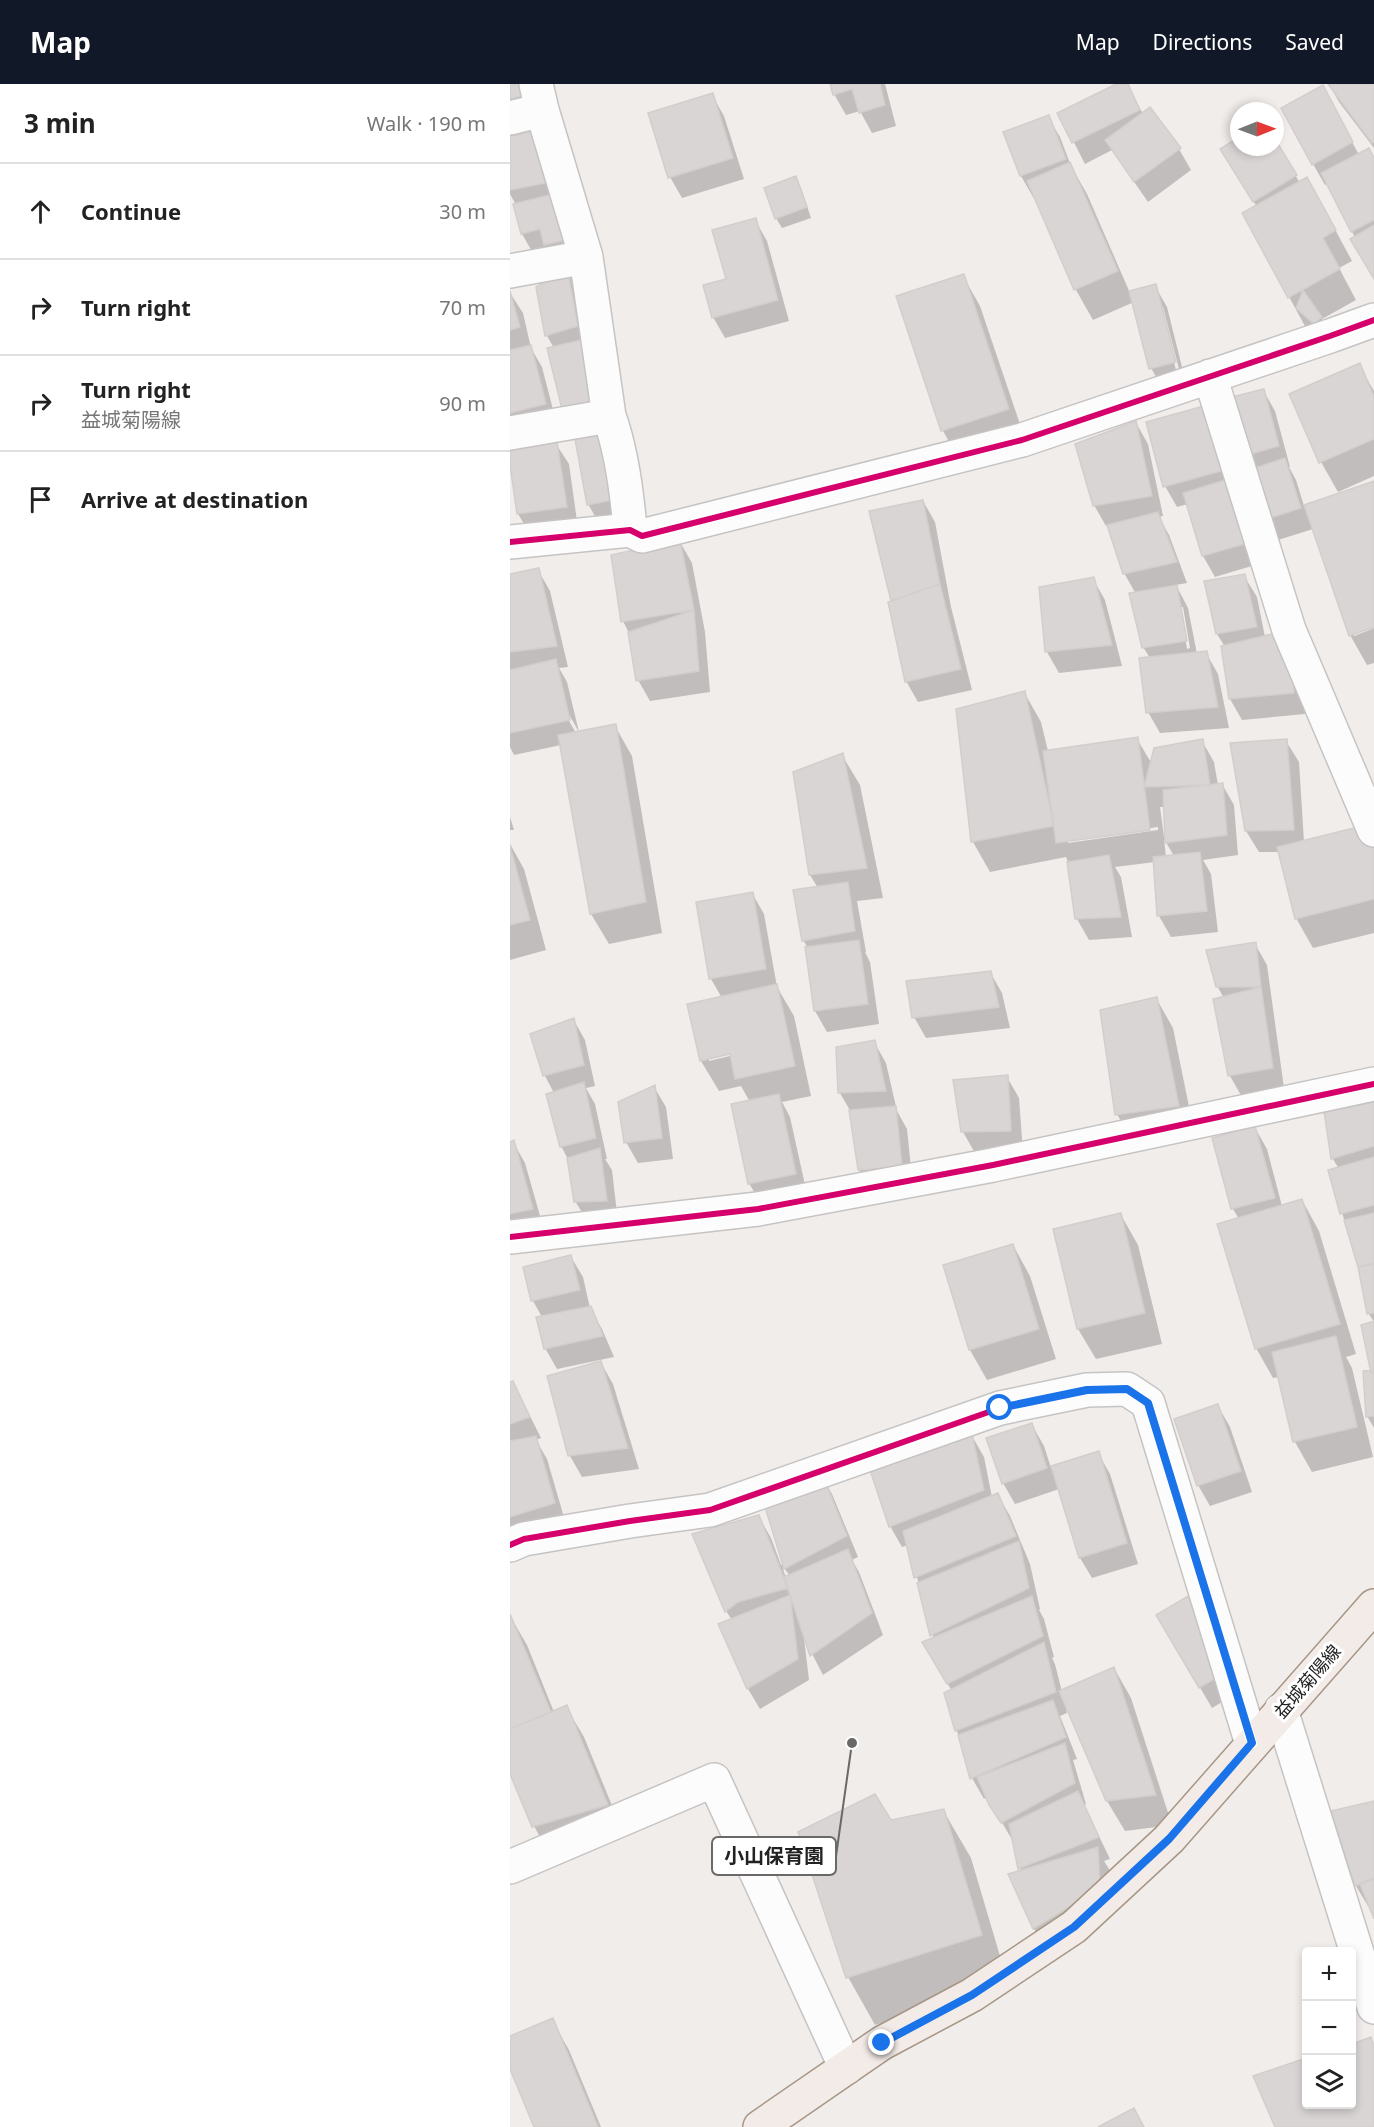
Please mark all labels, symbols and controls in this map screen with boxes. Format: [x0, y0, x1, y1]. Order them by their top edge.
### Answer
text: Map [30, 23, 91, 61]
text: Map [1076, 28, 1120, 56]
text: Directions [1153, 28, 1252, 56]
text: Saved [1285, 28, 1344, 56]
north arrow [1230, 102, 1284, 156]
text: 3 min [24, 105, 96, 141]
text: Walk · 190 m [367, 110, 486, 137]
icon: ahead [24, 195, 57, 228]
text: Continue [81, 196, 181, 226]
text: 30 m [439, 198, 486, 225]
icon: right [24, 291, 57, 324]
text: Turn right [81, 292, 191, 322]
text: 70 m [439, 294, 486, 321]
text: Turn right [81, 374, 191, 404]
icon: right [24, 387, 57, 420]
text: 90 m [439, 390, 486, 417]
text: 益城菊陽線 [81, 406, 181, 433]
icon: arrive [24, 483, 57, 516]
text: Arrive at destination [81, 484, 308, 514]
route start [986, 1394, 1012, 1420]
street label: 益城菊陽線 [1268, 1639, 1346, 1723]
callout: 小山保育園 [712, 1837, 836, 1875]
text: 小山保育園 [724, 1842, 824, 1869]
map controls [1302, 1947, 1356, 2109]
button: + [1302, 1947, 1356, 2001]
button: − [1302, 2001, 1356, 2055]
route end [868, 2029, 894, 2055]
button: layers [1302, 2055, 1356, 2109]

